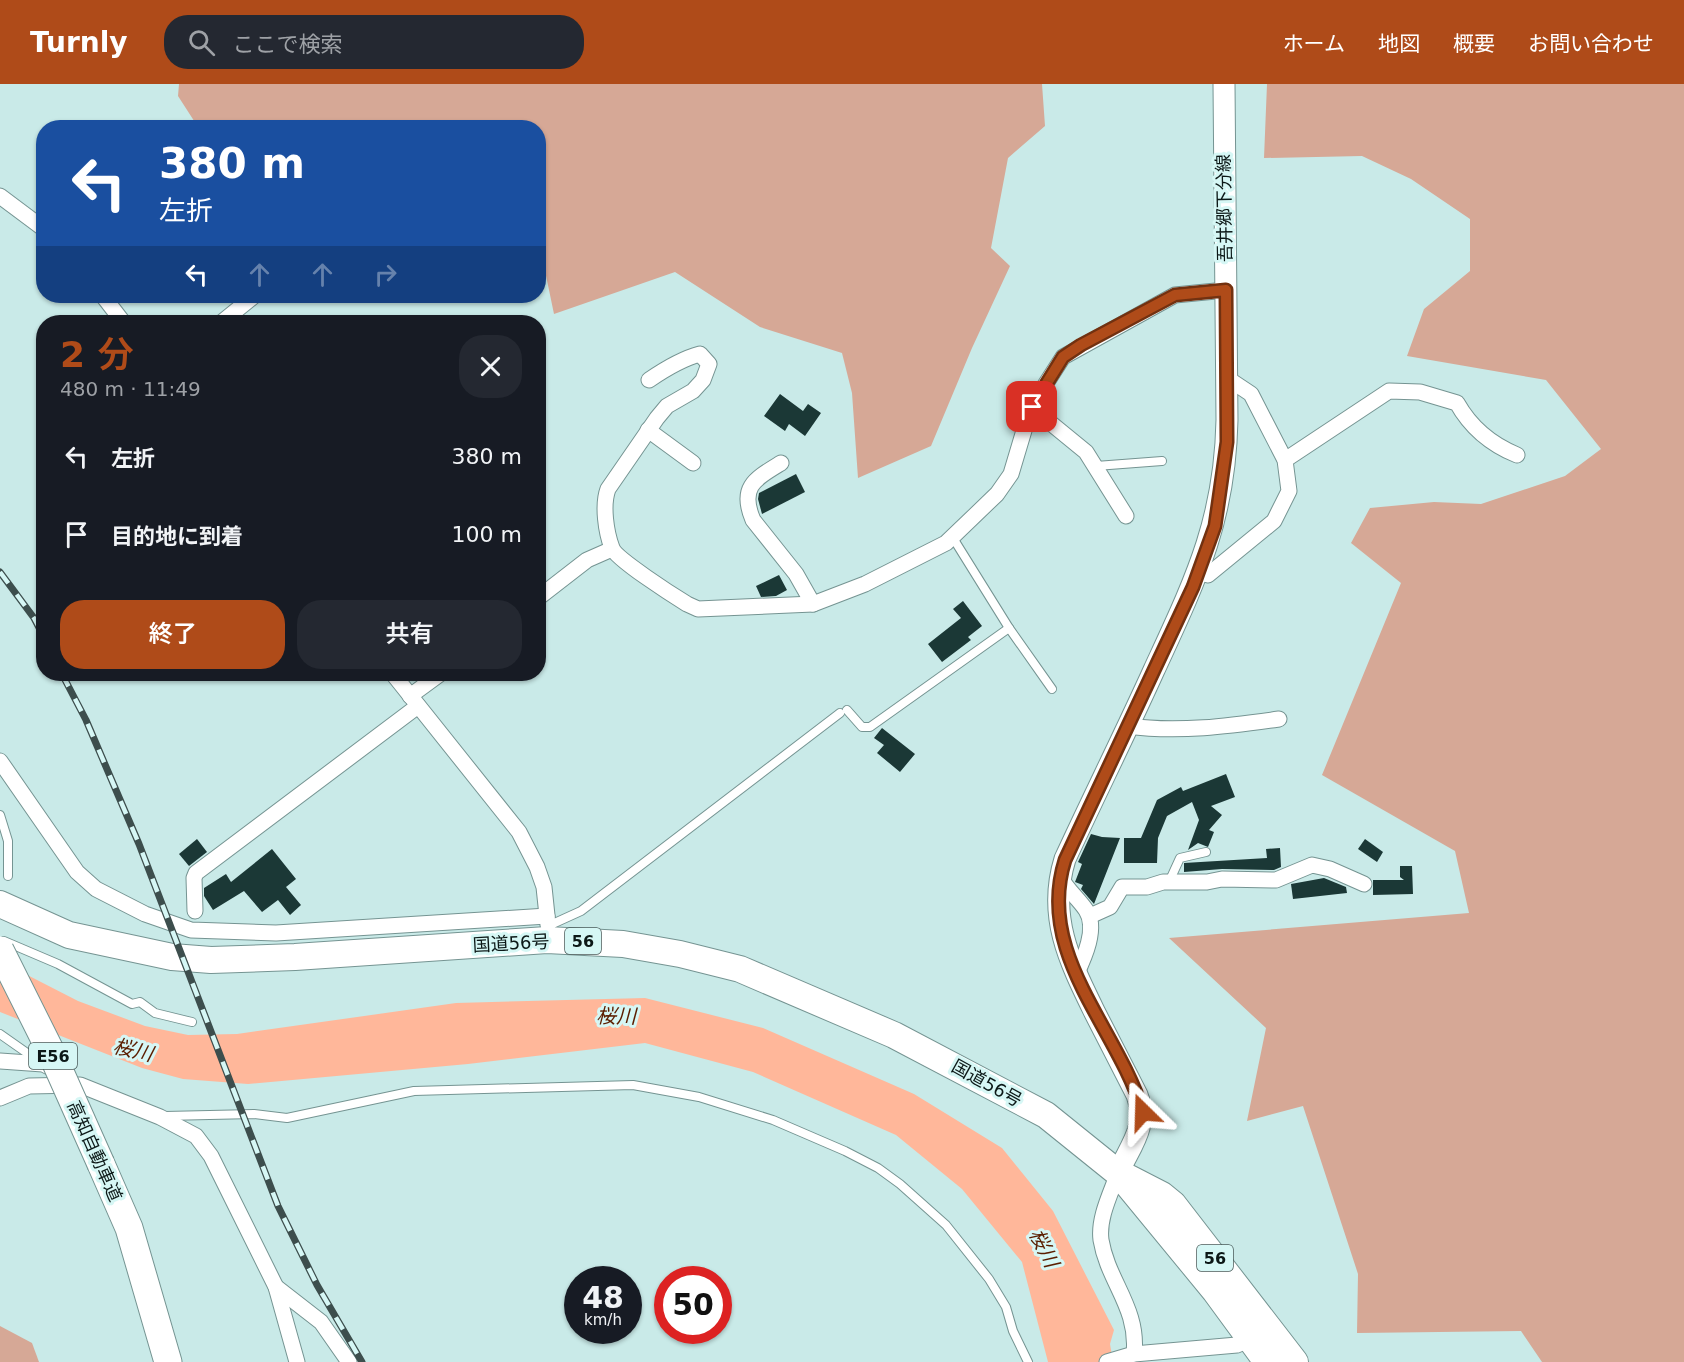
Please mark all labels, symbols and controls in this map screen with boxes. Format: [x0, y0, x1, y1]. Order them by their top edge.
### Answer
search box [164, 15, 584, 69]
text: Turnly [30, 26, 128, 59]
icon: search [185, 26, 218, 59]
text: ここで検索 [233, 32, 343, 57]
text: ホーム [1283, 32, 1345, 56]
text: 地図 [1378, 32, 1420, 56]
text: 概要 [1453, 32, 1495, 56]
text: お問い合わせ [1528, 32, 1654, 56]
text: 380 m [159, 139, 305, 188]
icon: left [60, 144, 138, 222]
street label: 吾井郷下分線 [1213, 154, 1235, 262]
text: 左折 [159, 195, 213, 226]
icon: left [180, 258, 213, 291]
icon: ahead [243, 258, 276, 291]
icon: ahead [306, 258, 339, 291]
icon: right [369, 258, 402, 291]
text: 2 分 [60, 334, 134, 375]
button: close [459, 335, 522, 398]
text: 480 m · 11:49 [60, 377, 201, 401]
pin [1006, 381, 1057, 432]
icon: arrive [1015, 390, 1048, 423]
icon: left [60, 440, 93, 473]
text: 380 m [452, 444, 522, 469]
text: 左折 [111, 446, 155, 471]
icon: arrive [60, 518, 93, 551]
text: 100 m [452, 522, 522, 547]
text: 目的地に到着 [111, 524, 243, 549]
button: 終了 [60, 600, 285, 669]
button: 共有 [297, 600, 522, 669]
road number: 56 [565, 928, 601, 954]
street label: 国道56号 [472, 931, 550, 955]
water label: 桜川 [596, 1004, 638, 1028]
water label: 桜川 [111, 1034, 157, 1067]
road number: E56 [29, 1043, 77, 1069]
street label: 国道56号 [948, 1055, 1026, 1111]
position arrow [1111, 1080, 1175, 1144]
street label: 高知自動車道 [63, 1097, 127, 1205]
water label: 桜川 [1024, 1225, 1065, 1273]
road number: 56 [1197, 1245, 1233, 1271]
speed limit sign: 50 [654, 1266, 732, 1344]
text: 48 [582, 1280, 624, 1315]
text: km/h [584, 1311, 622, 1329]

